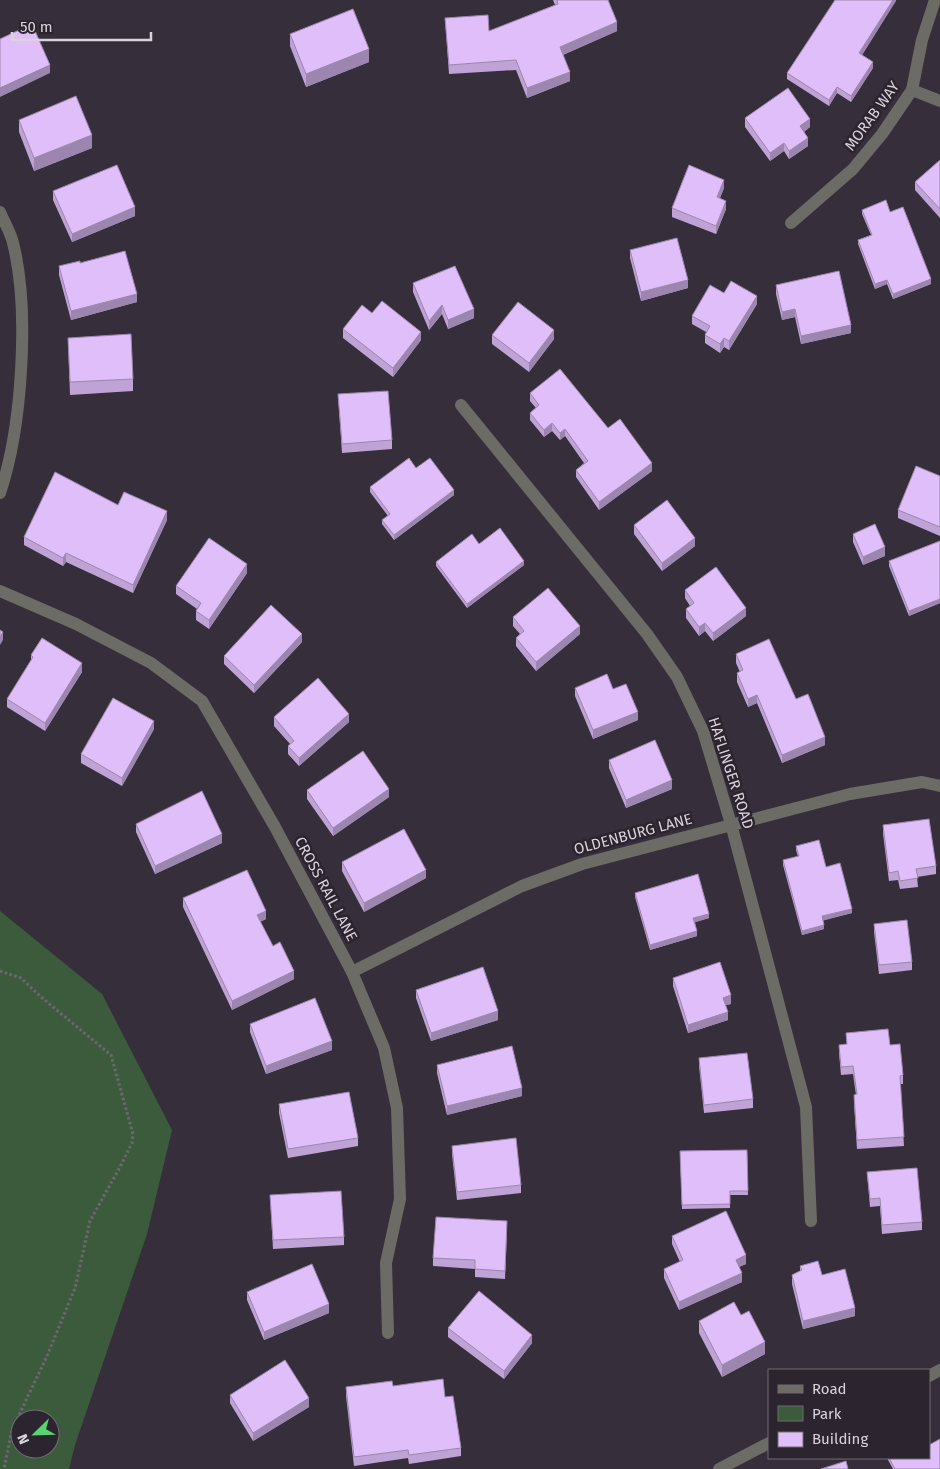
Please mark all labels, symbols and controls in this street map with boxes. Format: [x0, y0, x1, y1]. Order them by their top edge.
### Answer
scale bar [12, 10, 151, 42]
text: 50 m [20, 18, 53, 36]
street label: MORAB WAY [841, 77, 904, 154]
street label: HAFLINGER ROAD [704, 715, 758, 831]
street label: OLDENBURG LANE [572, 810, 694, 858]
street label: CROSS RAIL LANE [291, 834, 361, 944]
legend [768, 1369, 930, 1459]
text: Road [812, 1380, 847, 1398]
text: Park [812, 1405, 842, 1423]
north arrow [10, 1409, 60, 1459]
text: Building [812, 1430, 868, 1448]
text: N [14, 1431, 33, 1446]

